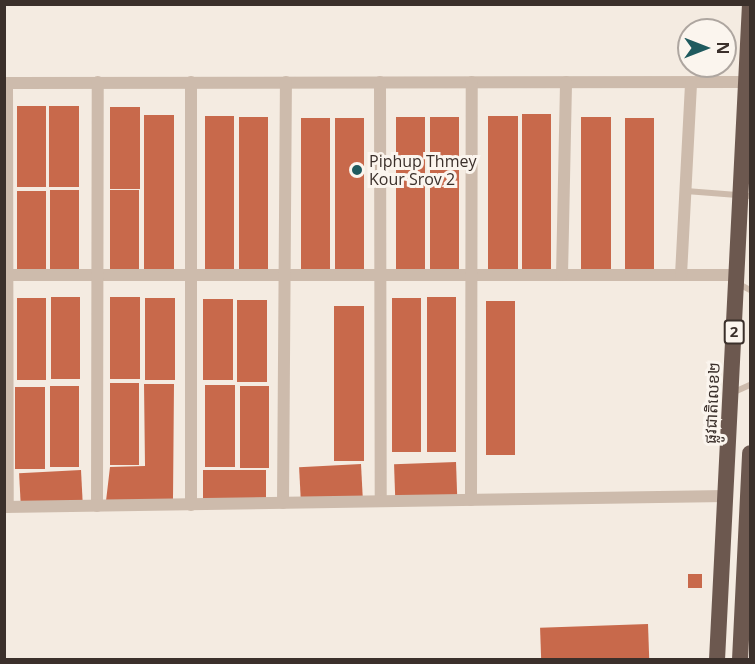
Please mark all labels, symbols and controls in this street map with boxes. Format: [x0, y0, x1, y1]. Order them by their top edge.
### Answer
north arrow [677, 18, 737, 78]
text: N [712, 41, 734, 55]
place label: Piphup Thmey Kour Srov 2 [369, 151, 476, 189]
marker: Piphup Thmey Kour Srov 2 [350, 163, 364, 177]
road number: 2 [724, 320, 744, 344]
street label: ផ្លូវជាតិលេខ២ [700, 362, 724, 444]

